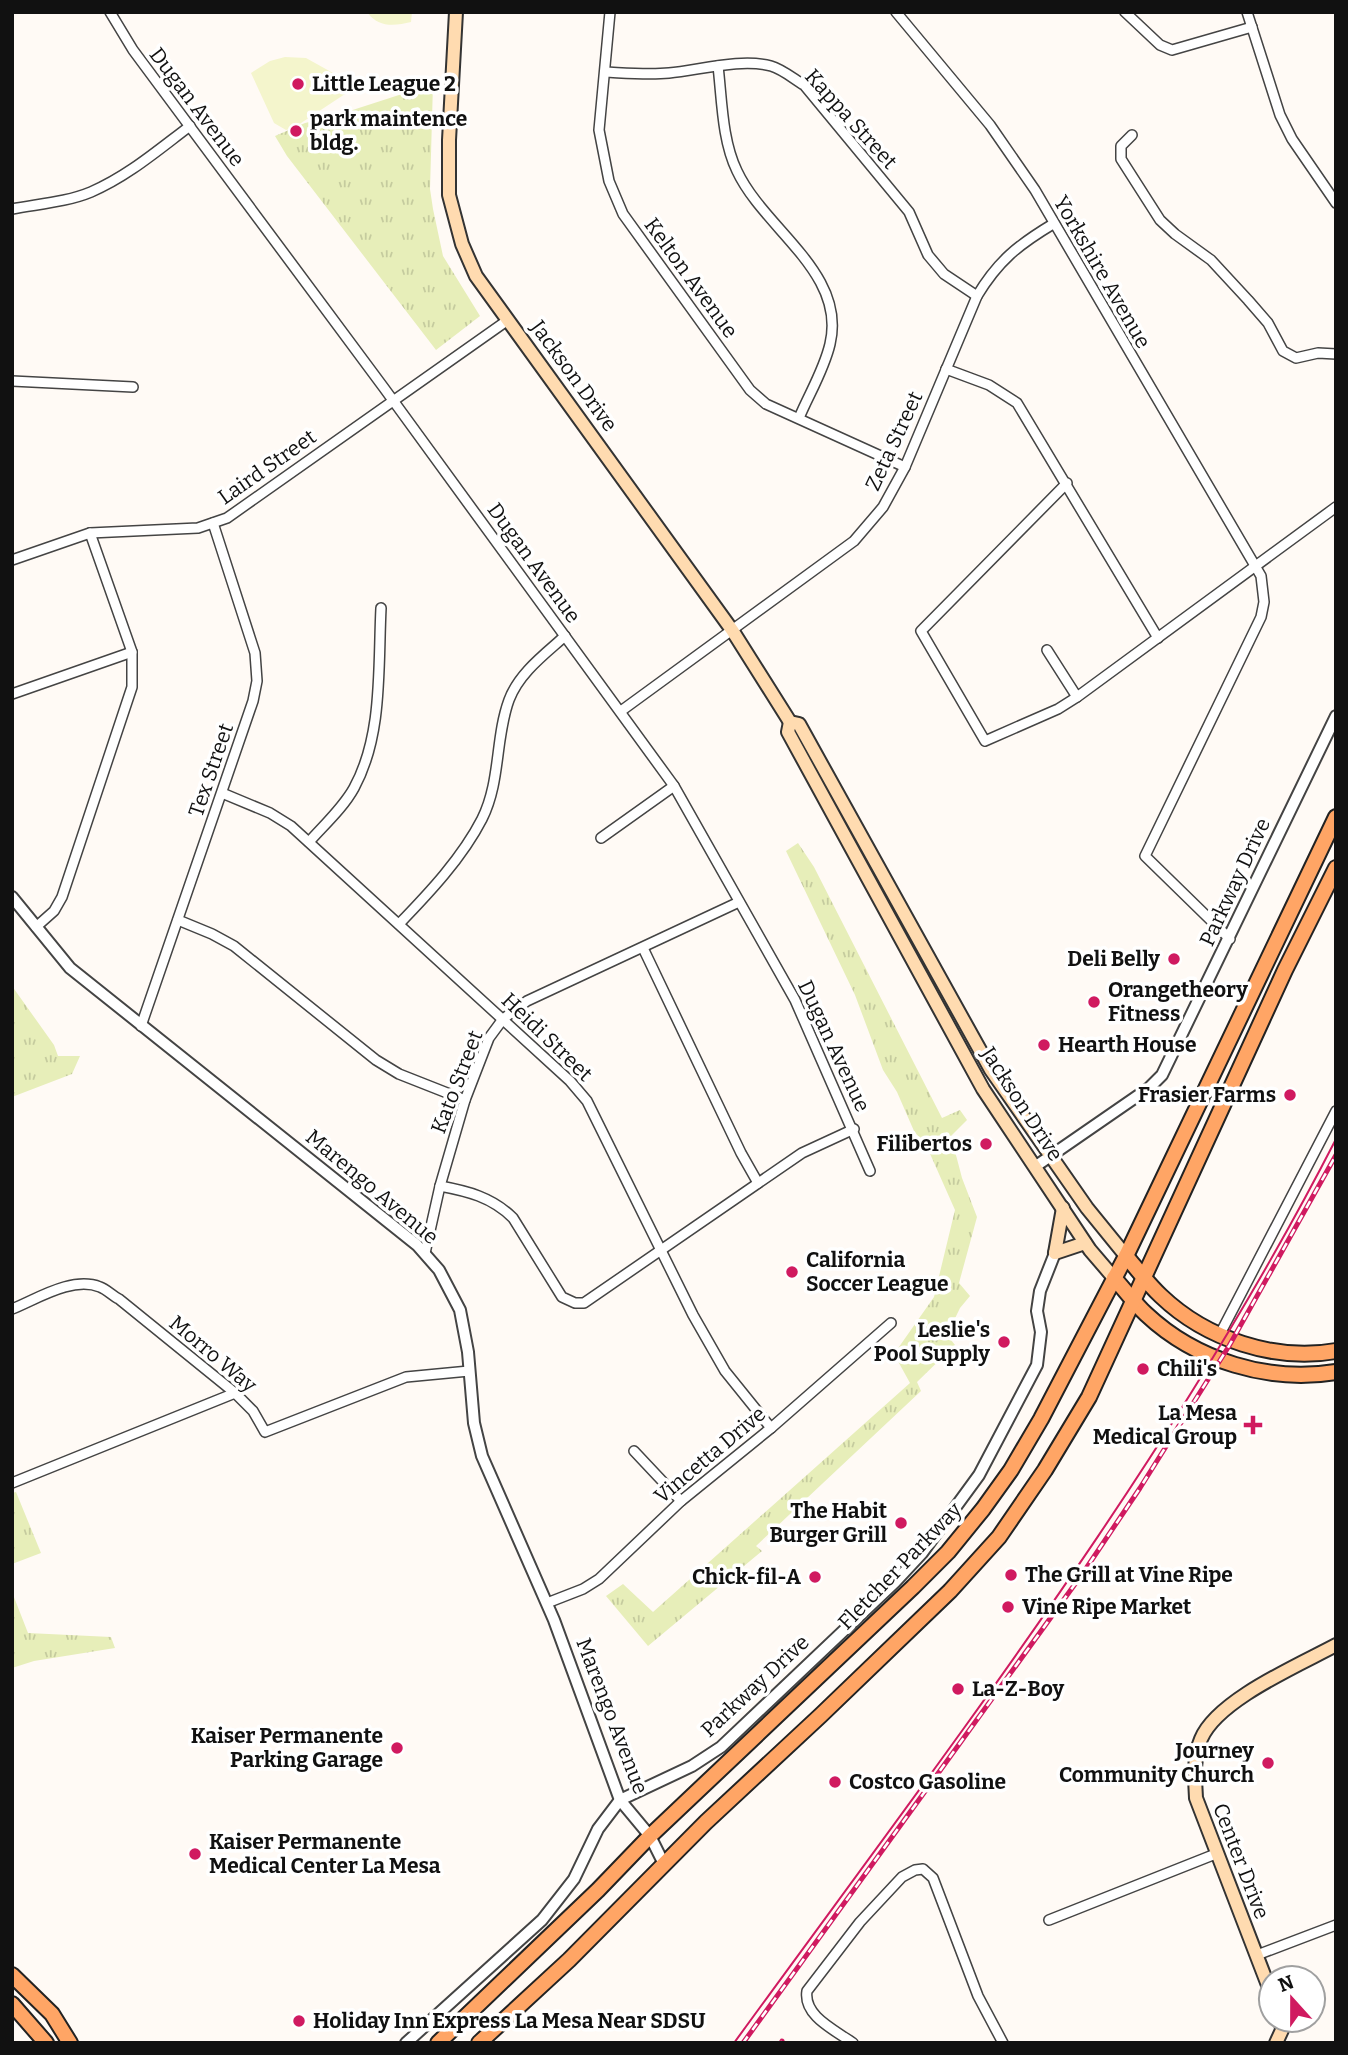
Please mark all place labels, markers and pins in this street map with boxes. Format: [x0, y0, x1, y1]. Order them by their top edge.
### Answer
place label: Little League 2 [312, 71, 456, 97]
marker: Little League 2 [290, 76, 306, 92]
place label: park maintence bldg. [310, 106, 467, 156]
marker: park maintence bldg. [288, 123, 304, 139]
place label: Deli Belly [1067, 946, 1160, 972]
marker: Deli Belly [1166, 951, 1182, 967]
place label: Orangetheory Fitness [1108, 977, 1248, 1027]
marker: Orangetheory Fitness [1086, 994, 1102, 1010]
place label: Hearth House [1058, 1032, 1196, 1058]
marker: Hearth House [1036, 1037, 1052, 1053]
place label: Frasier Farms [1138, 1082, 1276, 1108]
marker: Frasier Farms [1282, 1087, 1298, 1103]
place label: Filibertos [876, 1131, 972, 1157]
marker: Filibertos [978, 1136, 994, 1152]
place label: California Soccer League [806, 1247, 949, 1297]
marker: California Soccer League [784, 1264, 800, 1280]
place label: Leslie's Pool Supply [874, 1317, 990, 1367]
marker: Leslie's Pool Supply [996, 1334, 1012, 1350]
place label: Chili's [1157, 1356, 1217, 1382]
marker: Chili's [1135, 1361, 1151, 1377]
place label: La Mesa Medical Group [1093, 1400, 1237, 1450]
marker: La Mesa Medical Group [1243, 1415, 1263, 1435]
place label: The Habit Burger Grill [769, 1498, 888, 1548]
marker: The Habit Burger Grill [893, 1515, 909, 1531]
place label: The Grill at Vine Ripe [1025, 1562, 1233, 1588]
place label: Chick-fil-A [692, 1564, 801, 1590]
marker: The Grill at Vine Ripe [1003, 1567, 1019, 1583]
marker: Chick-fil-A [807, 1569, 823, 1585]
place label: Vine Ripe Market [1022, 1594, 1192, 1620]
marker: Vine Ripe Market [1000, 1599, 1016, 1615]
place label: La-Z-Boy [972, 1676, 1064, 1702]
marker: La-Z-Boy [950, 1681, 966, 1697]
place label: Kaiser Permanente Parking Garage [191, 1723, 383, 1773]
place label: Journey Community Church [1059, 1738, 1255, 1788]
marker: Kaiser Permanente Parking Garage [389, 1740, 405, 1756]
marker: Journey Community Church [1260, 1755, 1276, 1771]
place label: Costco Gasoline [849, 1769, 1006, 1795]
marker: Costco Gasoline [827, 1774, 843, 1790]
place label: Kaiser Permanente Medical Center La Mesa [209, 1829, 441, 1879]
marker: Kaiser Permanente Medical Center La Mesa [187, 1846, 203, 1862]
place label: Holiday Inn Express La Mesa Near SDSU [313, 2008, 706, 2034]
marker: Holiday Inn Express La Mesa Near SDSU [291, 2013, 307, 2029]

